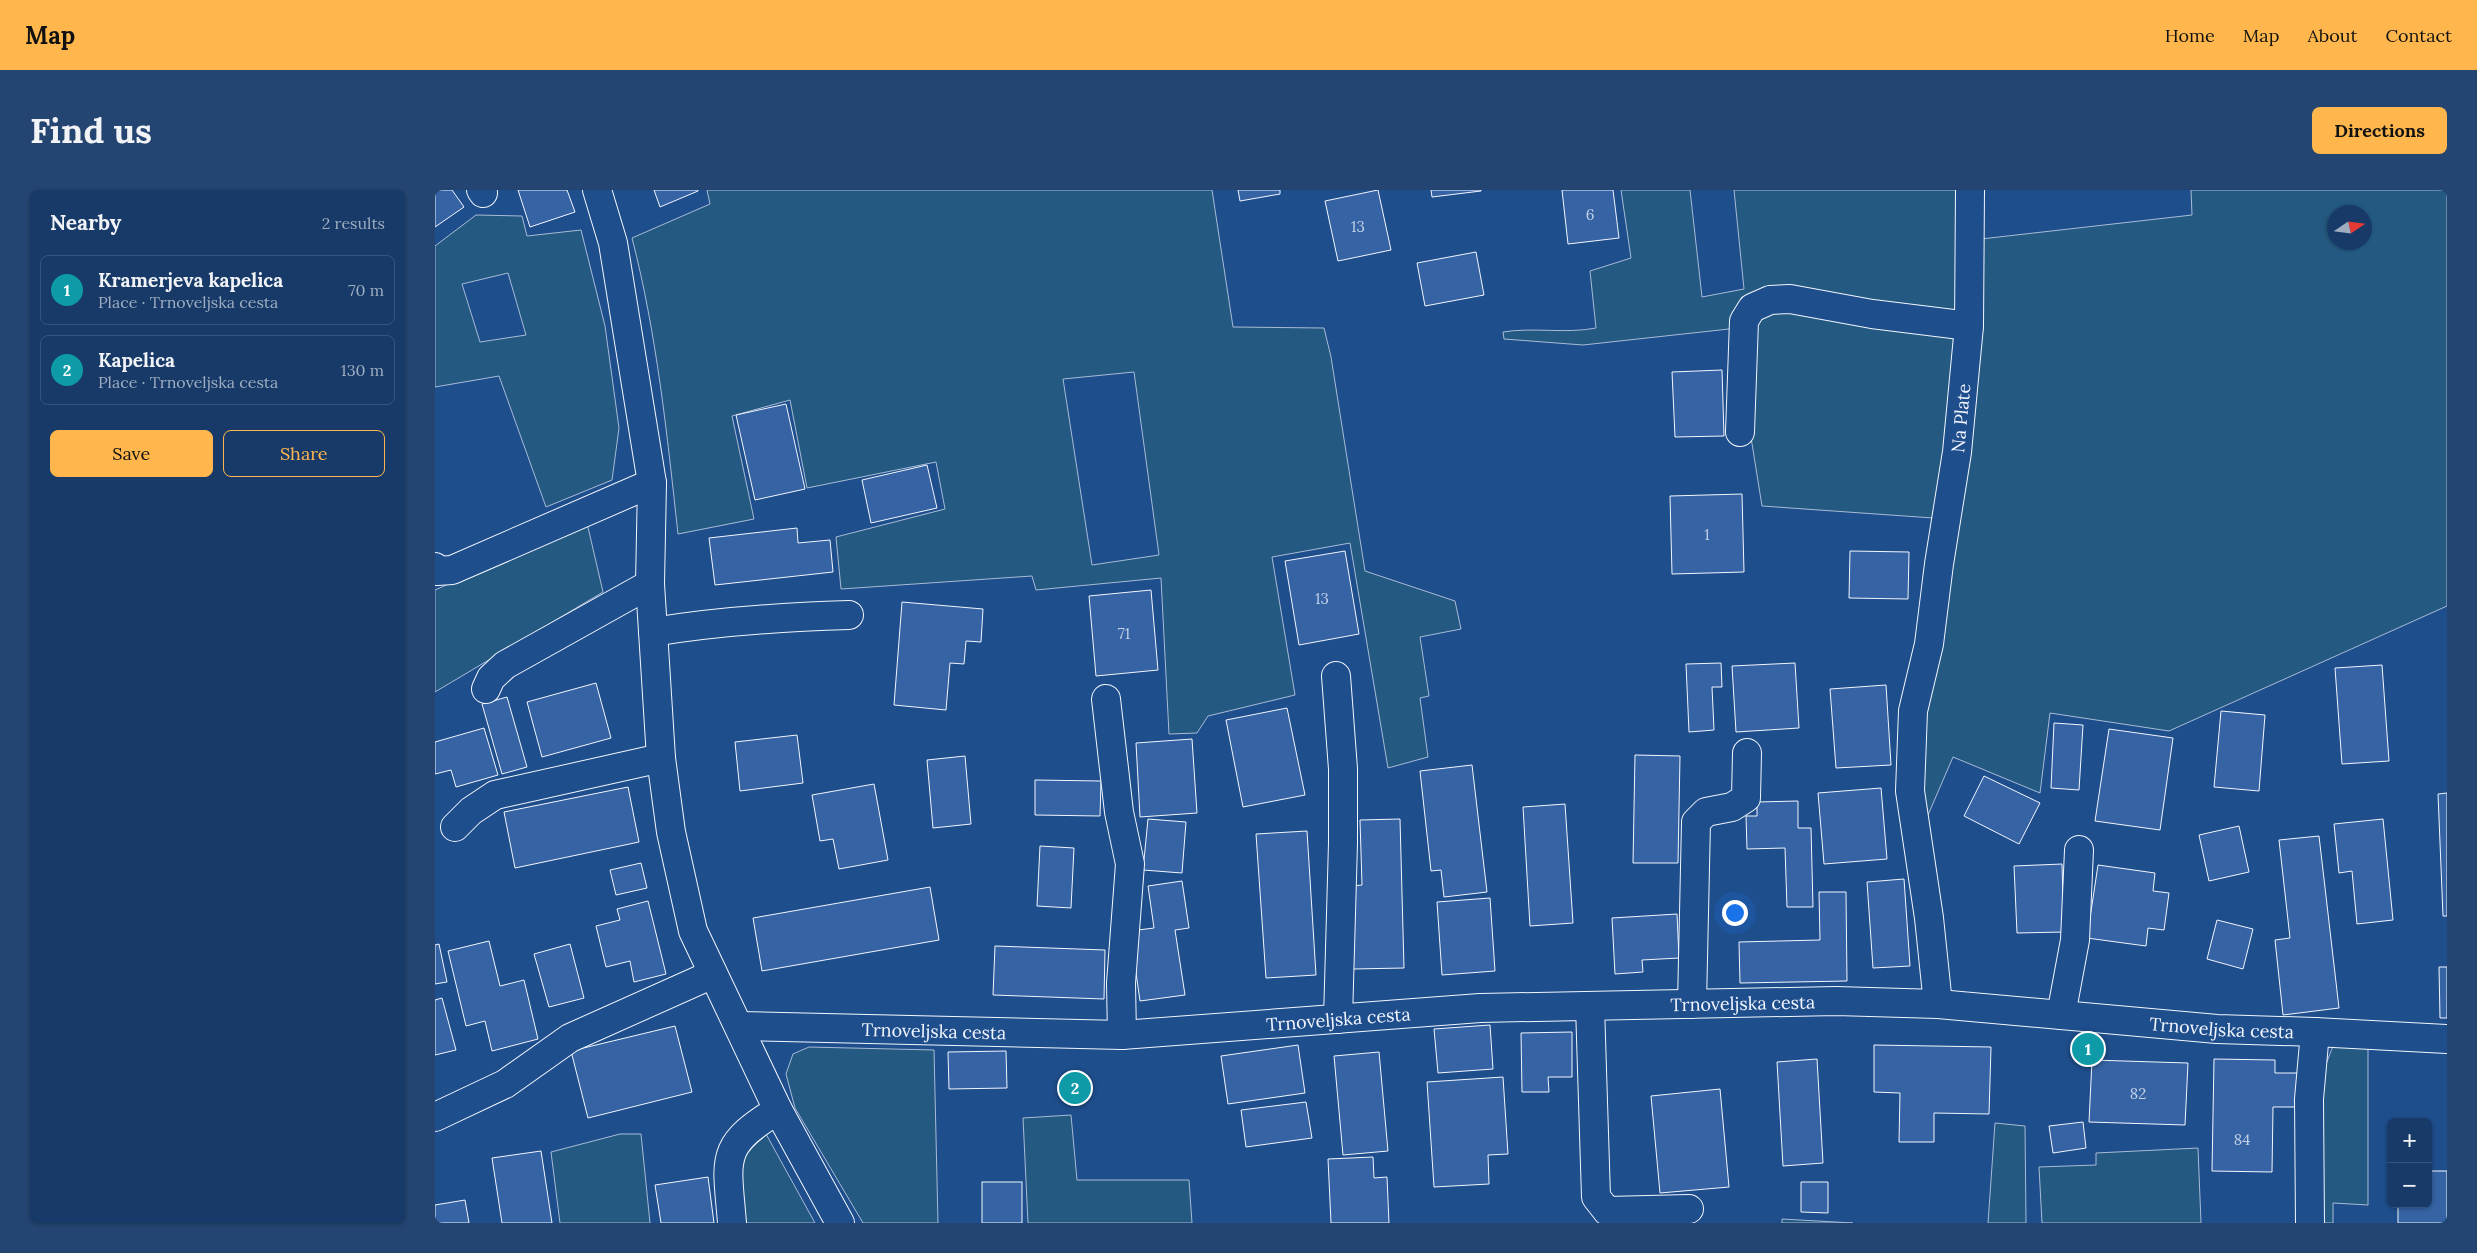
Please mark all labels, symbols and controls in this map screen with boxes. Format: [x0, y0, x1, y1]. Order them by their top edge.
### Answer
text: Map [25, 20, 75, 51]
text: Home [2165, 24, 2215, 47]
text: Map [2243, 24, 2279, 47]
text: About [2307, 24, 2357, 47]
text: Contact [2385, 24, 2452, 47]
button: Directions [2312, 107, 2447, 154]
text: Find us [30, 108, 152, 153]
house number: 6 [1586, 205, 1594, 224]
north arrow [2327, 205, 2372, 250]
text: Nearby [50, 209, 121, 236]
text: 2 results [322, 213, 385, 233]
house number: 13 [1351, 217, 1365, 236]
text: Kramerjeva kapelica [98, 268, 283, 292]
text: 1 [64, 280, 70, 300]
text: 70 m [348, 280, 384, 300]
text: Place · Trnoveljska cesta [98, 292, 278, 312]
text: Kapelica [98, 348, 175, 372]
text: 2 [63, 360, 71, 380]
text: 130 m [341, 360, 384, 380]
text: Place · Trnoveljska cesta [98, 372, 278, 392]
street label: Na Plate [1946, 382, 1975, 454]
button: Save [50, 430, 213, 477]
button: Share [223, 430, 385, 477]
house number: 1 [1704, 525, 1710, 544]
house number: 13 [1315, 589, 1329, 608]
house number: 71 [1118, 624, 1130, 643]
your location [1722, 900, 1748, 926]
street label: Trnoveljska cesta [1670, 990, 1815, 1016]
street label: Trnoveljska cesta [1265, 1002, 1411, 1036]
street label: Trnoveljska cesta [2149, 1012, 2294, 1043]
street label: Trnoveljska cesta [861, 1017, 1007, 1044]
pin: 1 [2072, 1030, 2104, 1068]
pin: 2 [1059, 1069, 1091, 1107]
house number: 82 [2130, 1084, 2146, 1103]
map controls [2387, 1118, 2432, 1208]
button: + [2387, 1118, 2432, 1163]
house number: 84 [2234, 1130, 2250, 1149]
button: − [2387, 1163, 2432, 1208]

